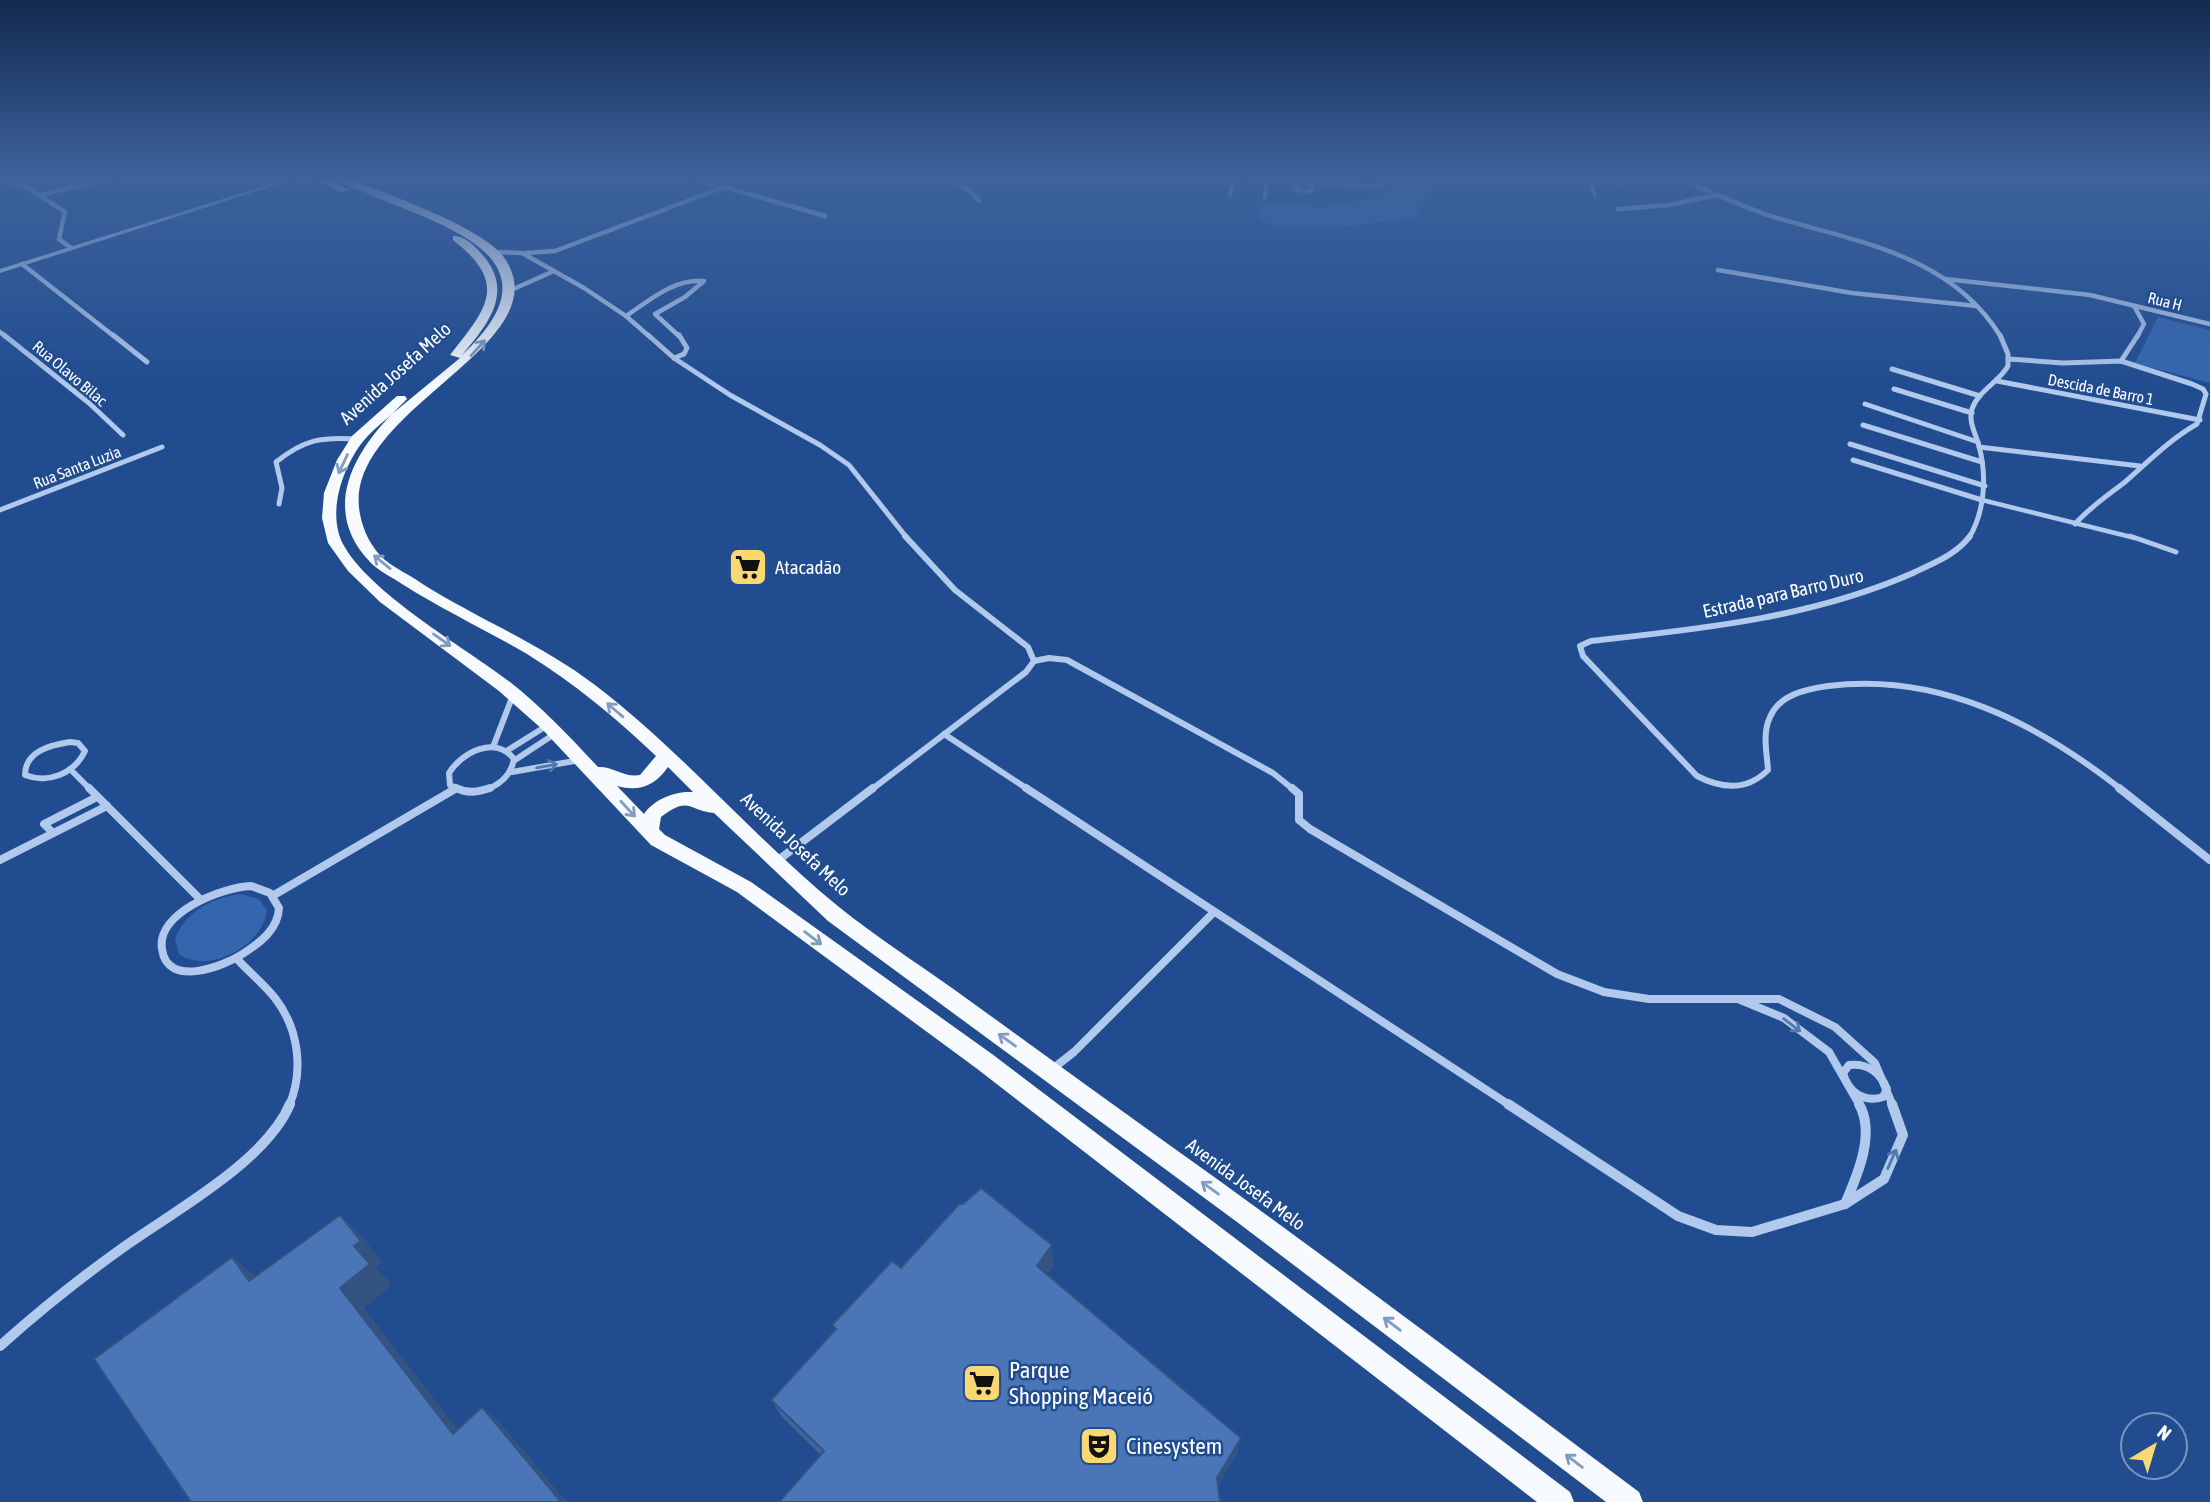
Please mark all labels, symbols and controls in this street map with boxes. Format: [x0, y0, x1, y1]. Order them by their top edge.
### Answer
street label: Rua H [2146, 288, 2184, 314]
street label: Avenida Josefa Melo [335, 317, 455, 429]
street label: Rua Olavo Bilac [29, 337, 111, 409]
one-way arrow [470, 340, 487, 357]
street label: Descida de Barro 1 [2047, 370, 2155, 408]
street label: Rua Santa Luzia [31, 442, 123, 492]
one-way arrow [336, 453, 349, 474]
supermarket icon: Atacadão [727, 546, 769, 588]
one-way arrow [373, 555, 391, 571]
place label: Atacadão [775, 556, 841, 578]
street label: Estrada para Barro Duro [1701, 564, 1866, 622]
one-way arrow [432, 633, 451, 647]
one-way arrow [606, 702, 624, 718]
one-way arrow [535, 759, 558, 772]
street label: Avenida Josefa Melo [737, 788, 855, 900]
one-way arrow [620, 800, 637, 817]
one-way arrow [803, 931, 822, 946]
one-way arrow [1783, 1017, 1801, 1032]
one-way arrow [998, 1032, 1017, 1047]
street label: Avenida Josefa Melo [1182, 1133, 1310, 1235]
one-way arrow [1886, 1148, 1899, 1170]
one-way arrow [1201, 1181, 1220, 1196]
one-way arrow [1384, 1317, 1402, 1332]
place label: Parque Shopping Maceió [1009, 1357, 1153, 1409]
supermarket icon: Parque Shopping Maceió [961, 1362, 1003, 1404]
north arrow [2119, 1411, 2189, 1481]
text: N [2153, 1420, 2176, 1445]
theatre icon: Cinesystem [1078, 1425, 1120, 1467]
place label: Cinesystem [1126, 1433, 1222, 1459]
one-way arrow [1565, 1454, 1584, 1469]

